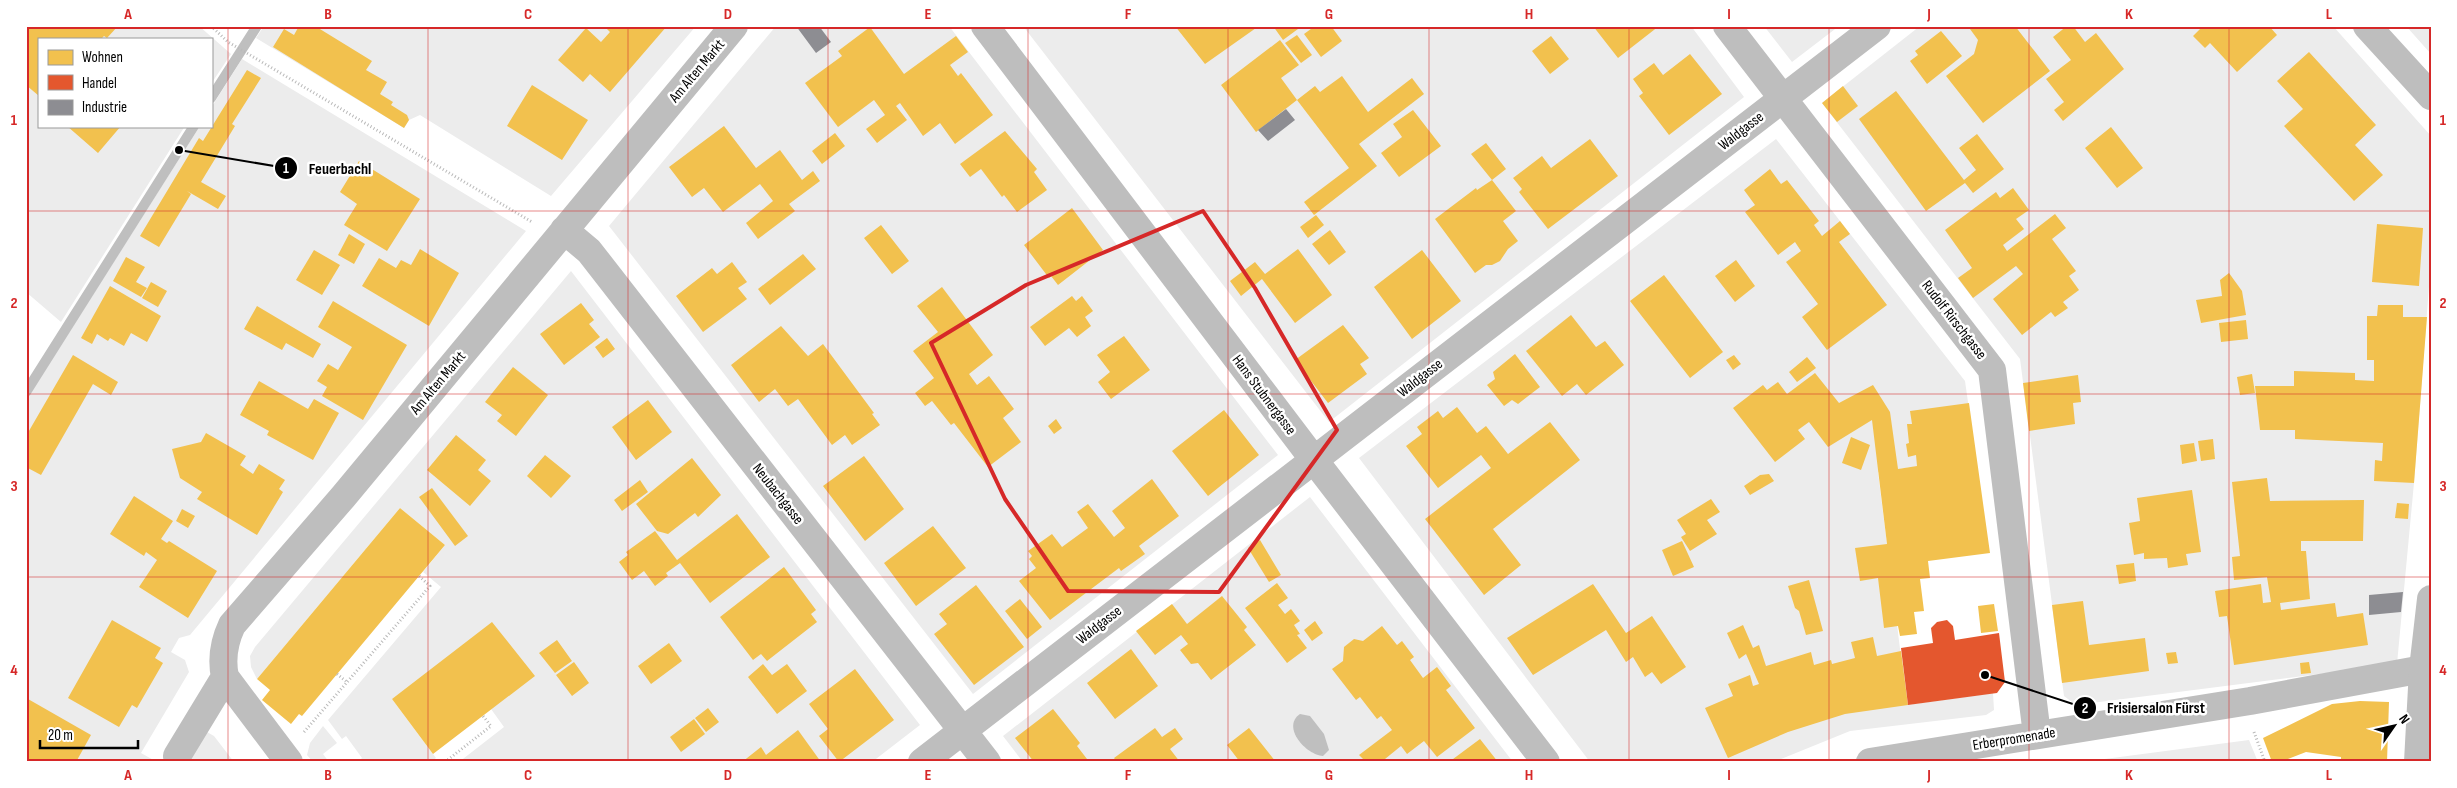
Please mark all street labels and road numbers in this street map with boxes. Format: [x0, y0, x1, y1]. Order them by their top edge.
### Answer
street label: Am Alten Markt [664, 35, 729, 107]
street label: Waldgasse [1715, 107, 1767, 155]
street label: Rudolf Rirschgasse [1917, 277, 1991, 363]
street label: Am Alten Markt [405, 347, 470, 419]
street label: Hans Stubnergasse [1228, 351, 1300, 439]
street label: Waldgasse [1394, 354, 1446, 402]
street label: Neubachgasse [748, 460, 808, 528]
street label: Waldgasse [1073, 601, 1125, 649]
street label: Erberpromenade [1971, 723, 2057, 755]

